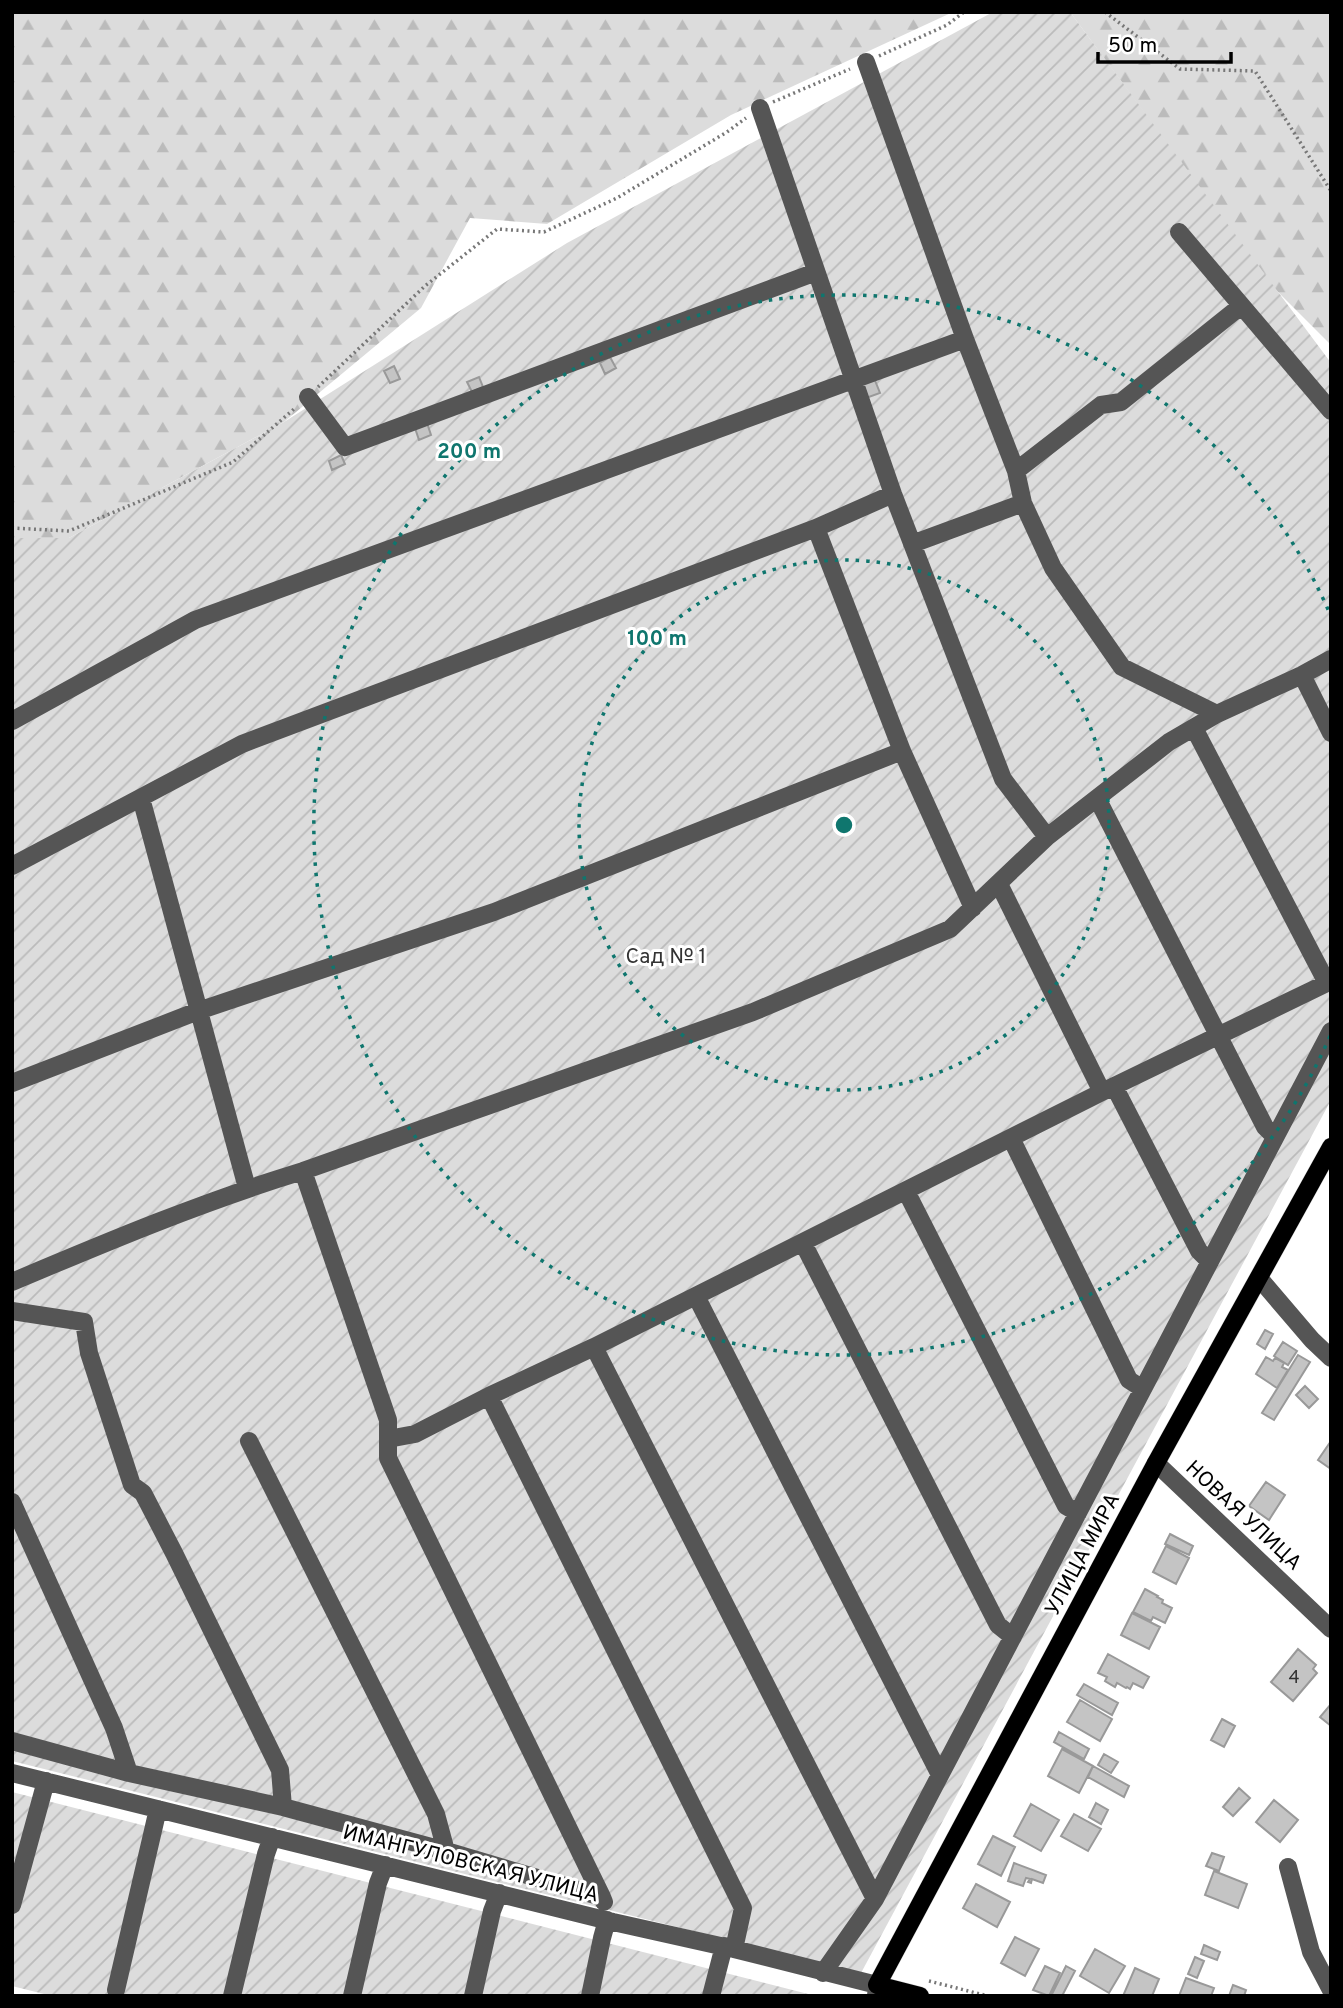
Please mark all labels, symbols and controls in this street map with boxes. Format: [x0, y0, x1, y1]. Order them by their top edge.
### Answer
scale bar [1098, 21, 1231, 65]
text: 50 m [1108, 33, 1157, 60]
text: 200 m [437, 439, 501, 466]
text: 100 m [627, 626, 687, 653]
centre of rings [832, 813, 856, 837]
park label: Сад № 1 [626, 944, 706, 971]
street label: НОВАЯ УЛИЦА [1179, 1455, 1307, 1577]
street label: УЛИЦА МИРА [1040, 1489, 1127, 1621]
house number: 4 [1288, 1667, 1300, 1690]
street label: ИМАНГУЛОВСКАЯ УЛИЦА [340, 1820, 602, 1909]

